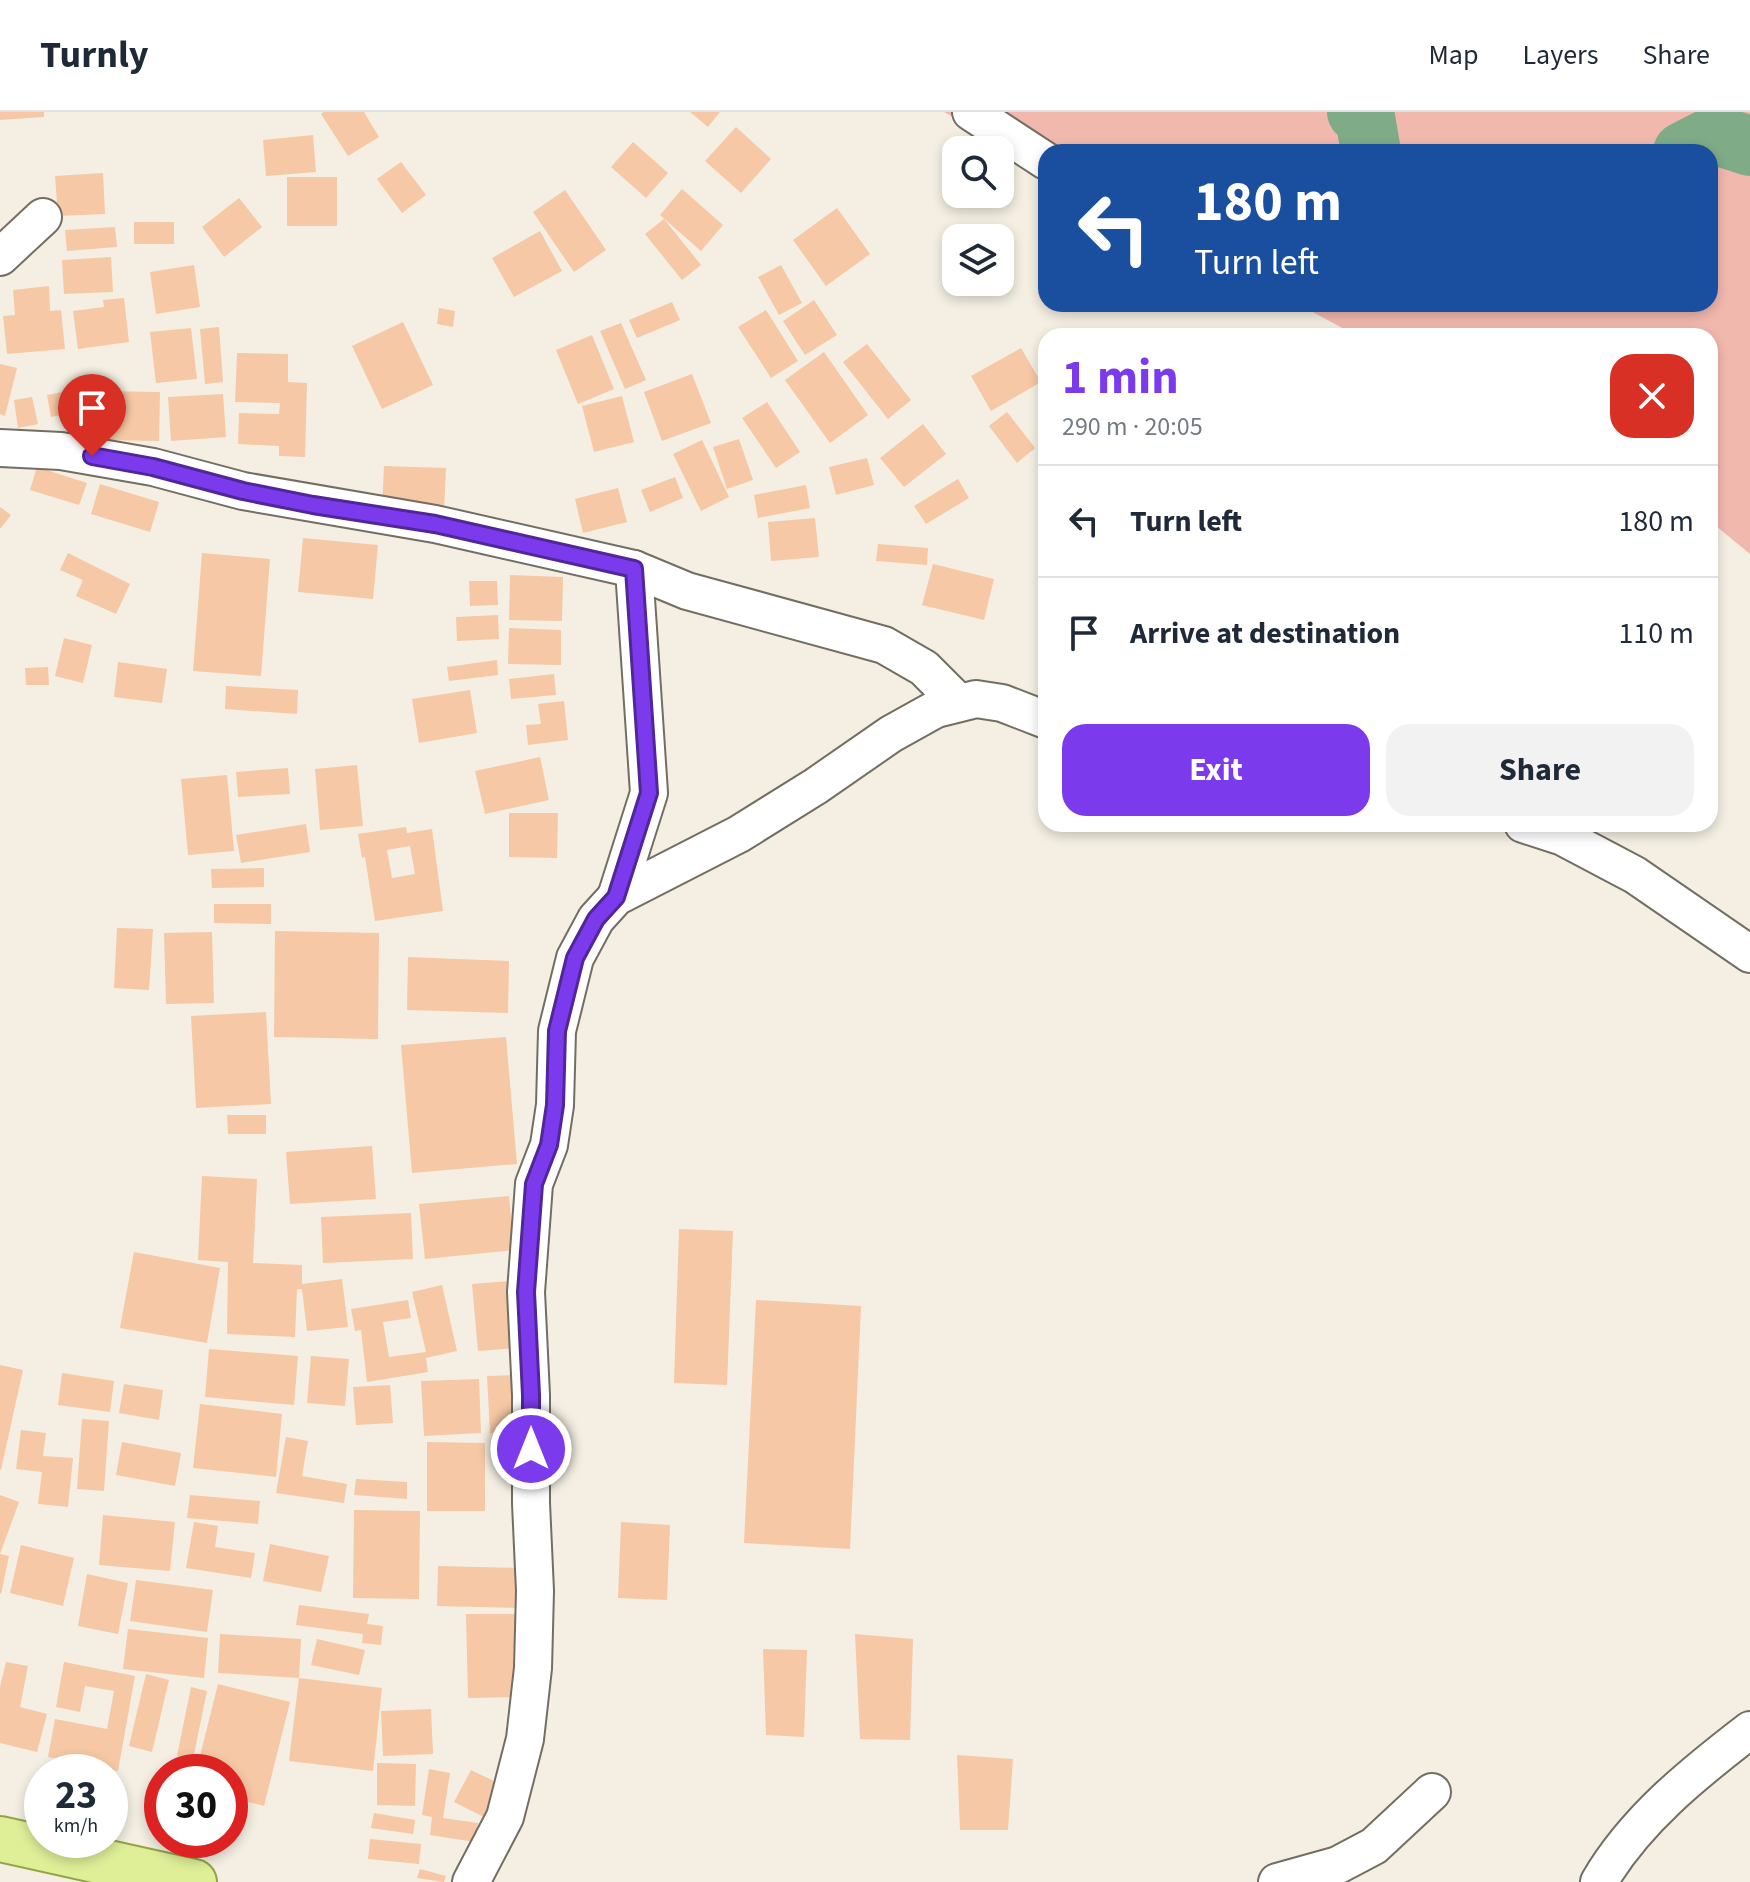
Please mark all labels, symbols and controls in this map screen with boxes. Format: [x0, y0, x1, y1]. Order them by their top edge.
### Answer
text: Turnly [40, 28, 149, 82]
text: Map [1428, 35, 1478, 75]
text: Layers [1522, 35, 1598, 75]
text: Share [1642, 35, 1710, 75]
map controls [942, 136, 1014, 296]
button: search [942, 136, 1014, 208]
text: 180 m [1194, 163, 1342, 242]
icon: left [1062, 176, 1166, 280]
button: layers [942, 224, 1014, 296]
text: Turn left [1194, 237, 1319, 288]
text: 1 min [1062, 344, 1179, 412]
button: close [1610, 354, 1694, 438]
pin [58, 374, 126, 456]
icon: arrive [70, 386, 114, 430]
text: 290 m · 20:05 [1062, 408, 1203, 445]
icon: left [1062, 499, 1106, 543]
text: Turn left [1130, 500, 1242, 543]
text: 180 m [1618, 500, 1694, 543]
icon: arrive [1062, 611, 1106, 655]
text: Arrive at destination [1130, 612, 1400, 655]
text: 110 m [1618, 612, 1694, 655]
button: Exit [1062, 724, 1370, 816]
button: Share [1386, 724, 1694, 816]
position arrow [489, 1407, 573, 1491]
speed limit sign: 30 [144, 1754, 248, 1858]
text: 23 [55, 1767, 97, 1824]
text: km/h [54, 1812, 98, 1840]

